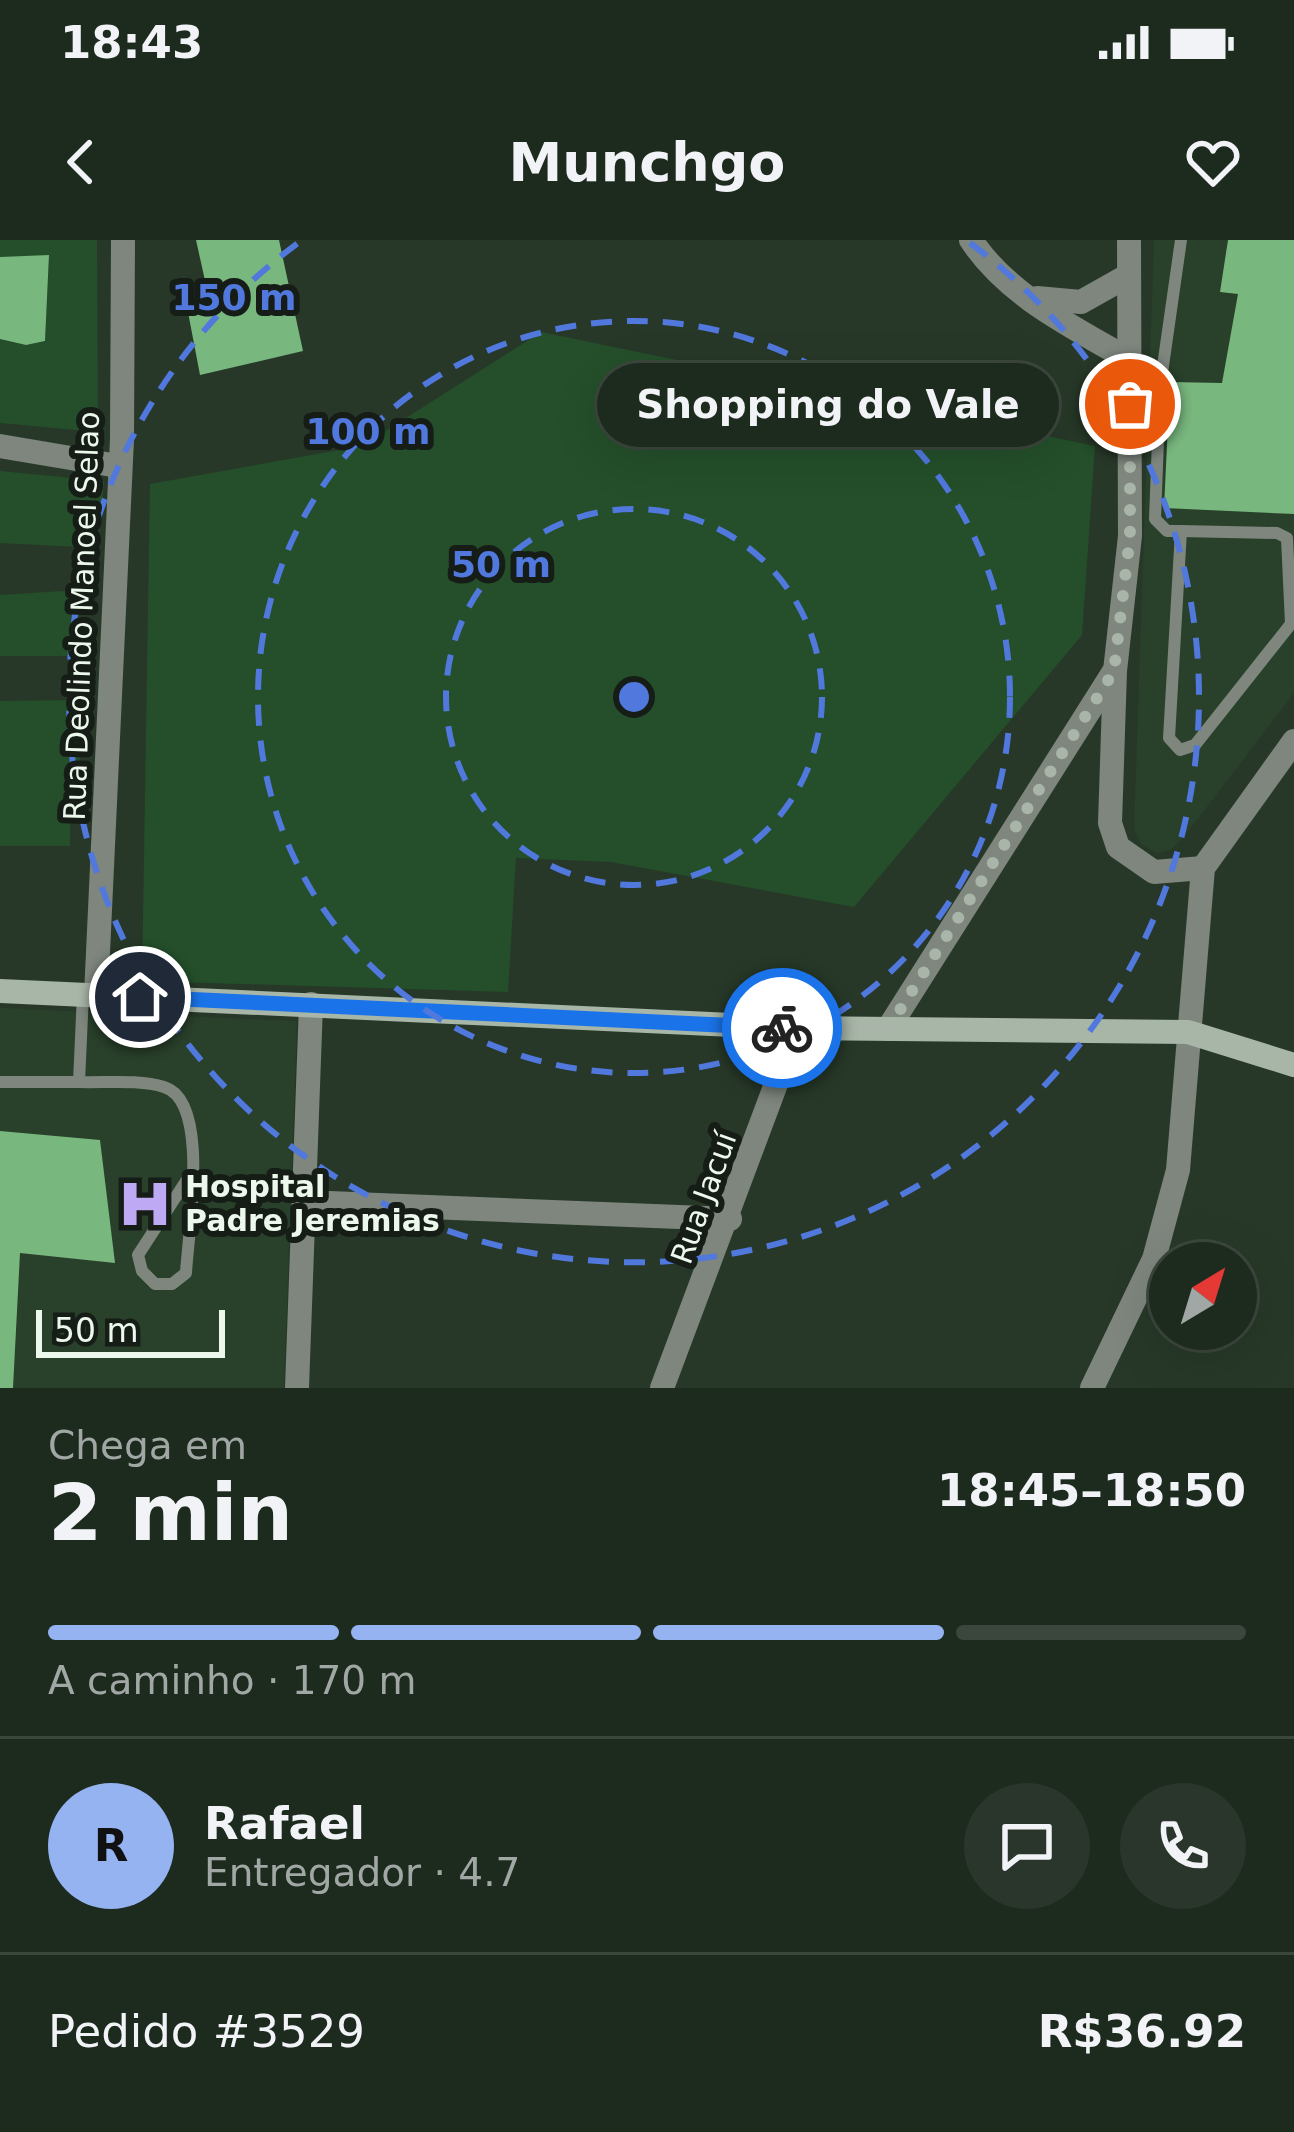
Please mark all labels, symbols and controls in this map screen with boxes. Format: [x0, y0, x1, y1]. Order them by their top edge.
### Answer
text: 18:43 [60, 16, 203, 69]
icon: back [48, 129, 114, 195]
icon: heart [1180, 129, 1246, 195]
text: Munchgo [509, 131, 785, 194]
text: 150 m [171, 277, 297, 318]
pin [1079, 353, 1181, 455]
callout: Shopping do Vale [596, 362, 1058, 446]
icon: bag [1097, 371, 1163, 437]
text: Shopping do Vale [636, 382, 1020, 427]
street label: Rua Deolindo Manoel Selao [57, 411, 106, 821]
text: 100 m [305, 411, 431, 452]
text: 50 m [451, 544, 551, 585]
centre of rings [613, 676, 655, 718]
pin [89, 946, 191, 1048]
icon: home [107, 964, 173, 1030]
courier [722, 968, 842, 1088]
icon: bike [749, 995, 815, 1061]
street label: Rua Jacuí [664, 1126, 744, 1268]
place label: Hospital Padre Jeremias [185, 1169, 440, 1238]
hospital icon: Hospital Padre Jeremias [116, 1175, 174, 1233]
north arrow [1149, 1242, 1257, 1350]
map controls [1149, 1242, 1257, 1350]
scale bar [36, 1304, 225, 1357]
text: 50 m [54, 1311, 139, 1350]
text: Chega em [48, 1423, 247, 1468]
text: 18:45–18:50 [937, 1464, 1246, 1517]
text: 2 min [48, 1468, 293, 1558]
text: A caminho · 170 m [48, 1658, 417, 1703]
button: chat [964, 1783, 1090, 1909]
button: phone [1120, 1783, 1246, 1909]
text: Rafael [204, 1797, 365, 1850]
text: R [94, 1819, 128, 1872]
text: Entregador · 4.7 [204, 1850, 520, 1895]
text: Pedido #3529 [48, 2005, 365, 2058]
text: R$36.92 [1038, 2005, 1246, 2058]

